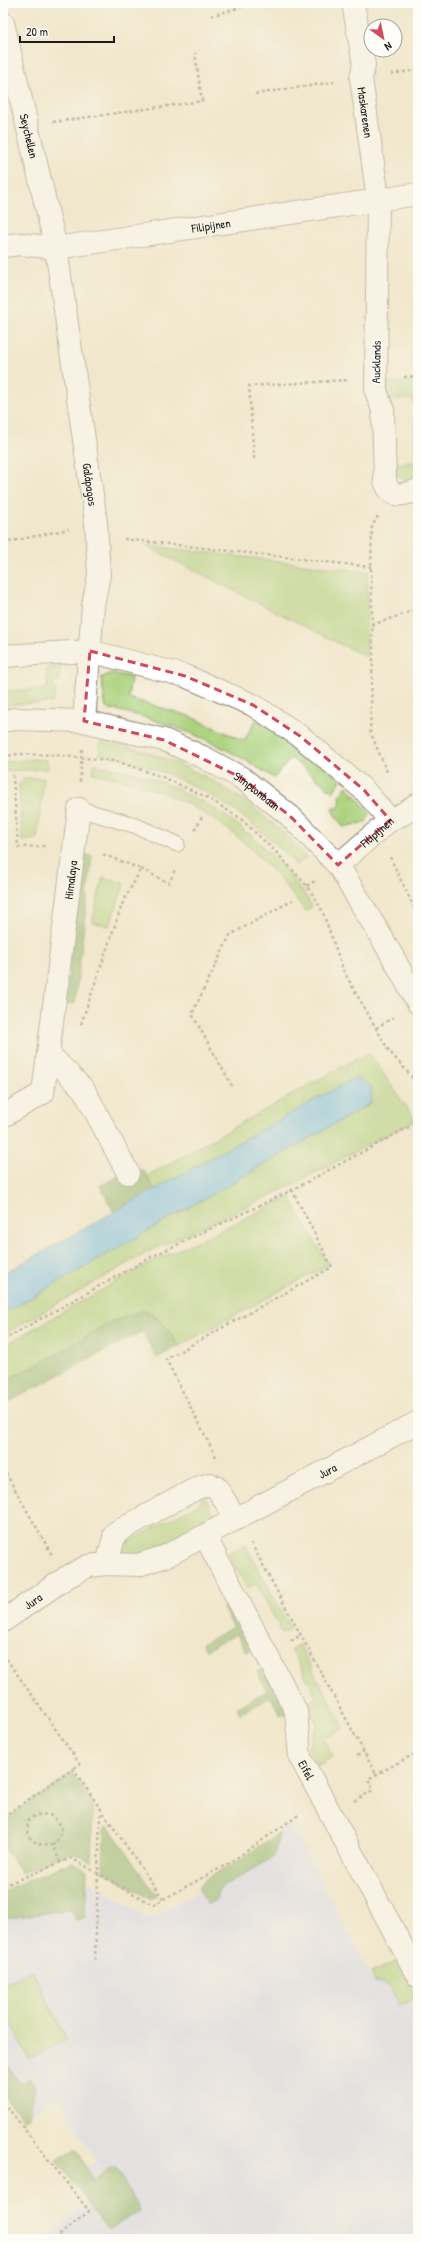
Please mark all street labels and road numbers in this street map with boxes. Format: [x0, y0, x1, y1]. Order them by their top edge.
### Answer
street label: Maskarenen [354, 86, 378, 139]
street label: Seychellen [16, 112, 43, 160]
street label: Filipijnen [189, 214, 232, 236]
street label: Aucklands [367, 340, 385, 384]
street label: Galápagos [79, 462, 102, 507]
street label: Simplonbaan [231, 767, 284, 814]
street label: Filipijnen [355, 812, 397, 852]
street label: Himalaya [59, 859, 81, 900]
street label: Jura [315, 1458, 340, 1482]
street label: Jura [20, 1588, 45, 1613]
street label: Eifel [295, 1757, 320, 1784]

